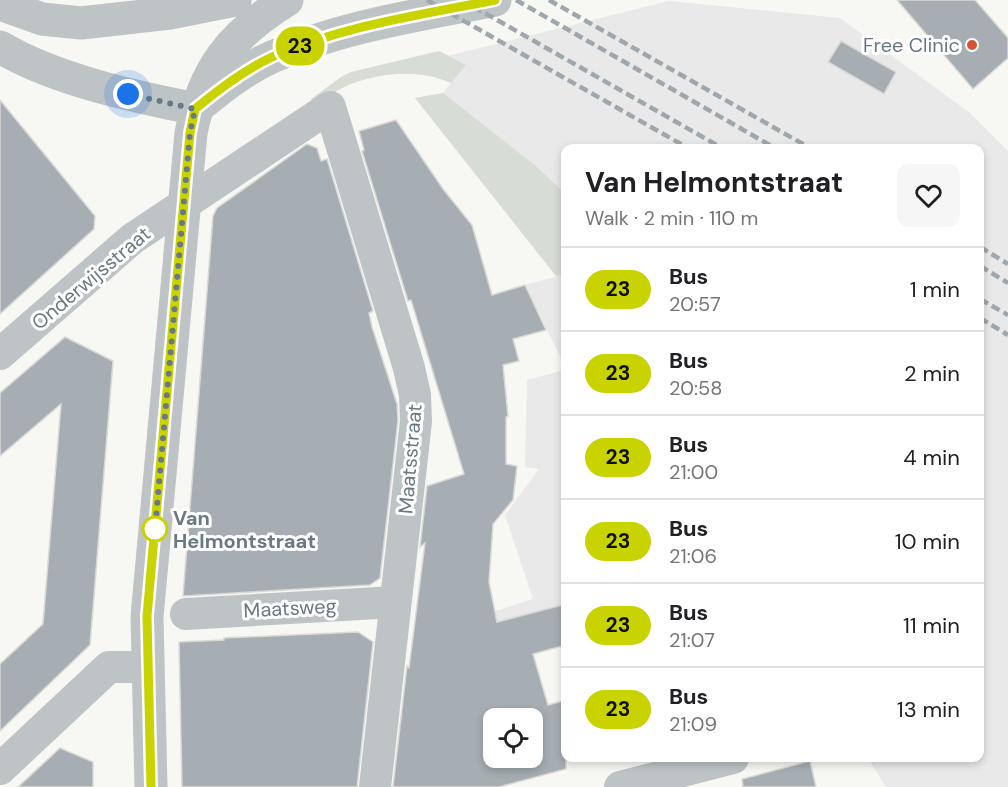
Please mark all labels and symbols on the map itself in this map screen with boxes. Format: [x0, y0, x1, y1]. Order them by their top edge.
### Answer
line badge: 23 [273, 26, 327, 66]
place label: Free Clinic [863, 32, 960, 58]
marker: Free Clinic [965, 38, 979, 52]
your location [113, 79, 143, 109]
street label: Onderwijsstraat [26, 221, 156, 335]
street label: Maatsstraat [392, 403, 428, 515]
place label: Van Helmontstraat [173, 505, 316, 554]
marker: Van Helmontstraat [142, 516, 168, 542]
street label: Maatsweg [243, 593, 337, 623]

